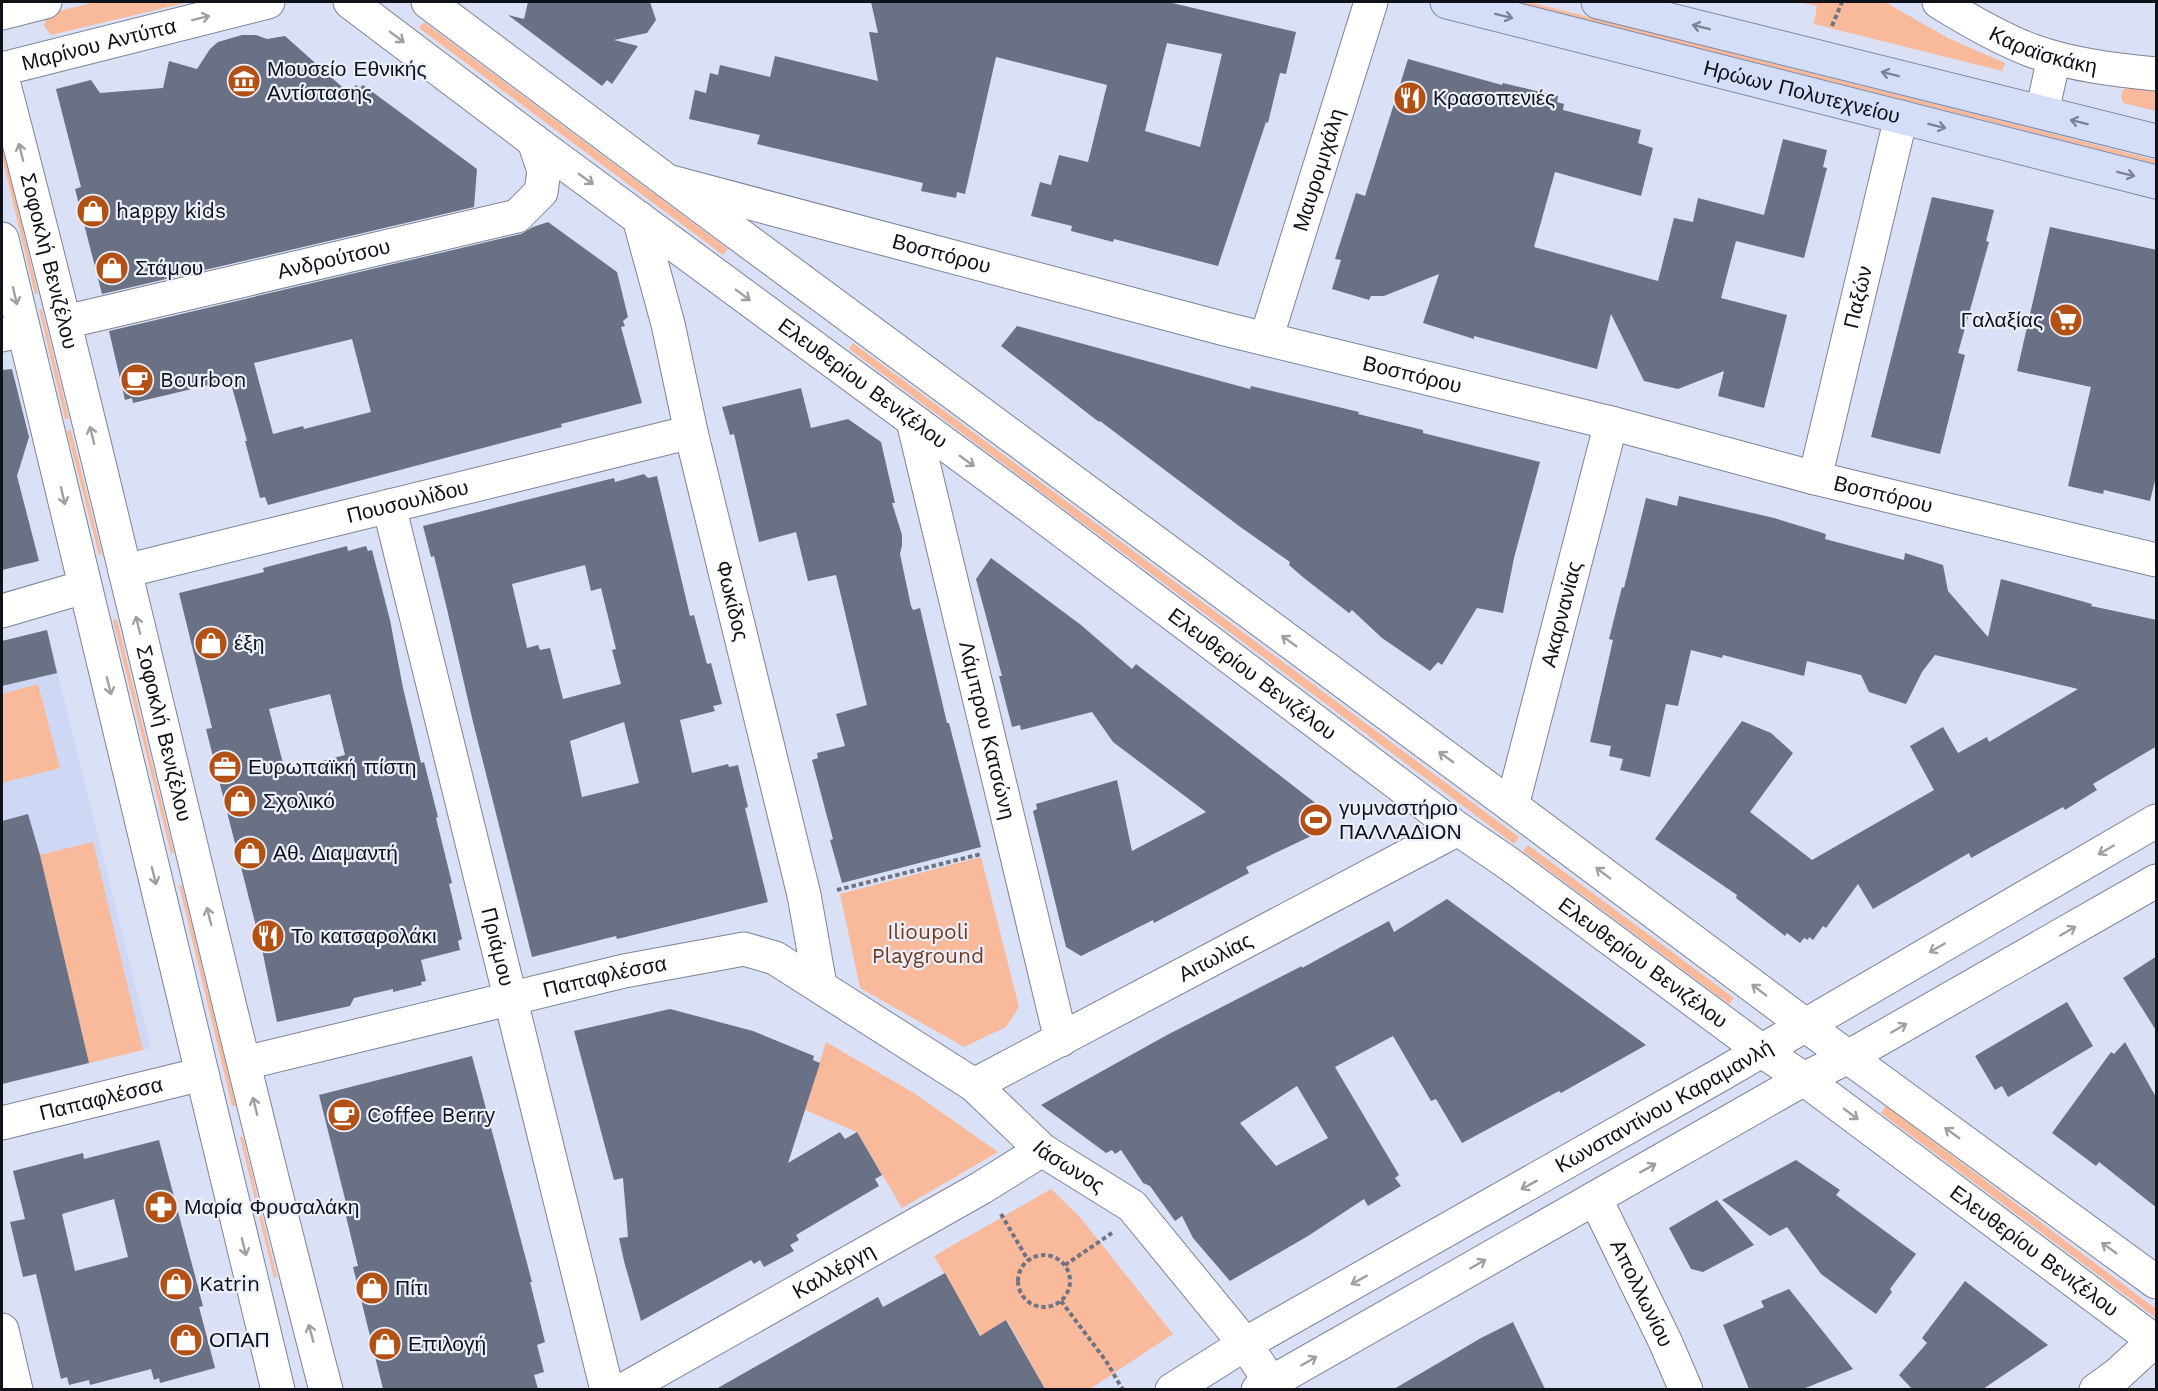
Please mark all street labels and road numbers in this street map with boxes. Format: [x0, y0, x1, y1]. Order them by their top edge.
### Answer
street label: Μαρίνου Αντύπα [19, 13, 179, 76]
street label: Καραϊσκάκη [1985, 21, 2099, 79]
street label: Ηρώων Πολυτεχνείου [1701, 55, 1903, 129]
street label: Μαυρομιχάλη [1287, 105, 1349, 234]
street label: Σοφοκλή Βενιζέλου [15, 170, 84, 351]
street label: Βοσπόρου [890, 228, 994, 278]
street label: Ανδρούτσου [275, 233, 392, 284]
street label: Παξών [1838, 263, 1877, 331]
street label: Ελευθερίου Βενιζέλου [774, 312, 953, 453]
street label: Βοσπόρου [1360, 350, 1464, 398]
street label: Βοσπόρου [1831, 470, 1935, 518]
street label: Πουσουλίδου [344, 474, 471, 528]
street label: Φωκίδος [711, 558, 755, 643]
street label: Ακαρνανίας [1535, 559, 1587, 670]
street label: Ελευθερίου Βενιζέλου [1164, 602, 1342, 745]
street label: Λάμπρου Κατσώνη [954, 639, 1021, 822]
street label: Σοφοκλή Βενιζέλου [131, 643, 198, 824]
street label: Ελευθερίου Βενιζέλου [1554, 892, 1733, 1033]
street label: Πριάμου [476, 905, 520, 989]
street label: Αιτωλίας [1174, 927, 1256, 987]
street label: Παπαφλέσσα [540, 950, 668, 1002]
street label: Κωνσταντίνου Καραμανλή [1551, 1034, 1777, 1178]
street label: Παπαφλέσσα [37, 1071, 165, 1125]
street label: Ιάσωνος [1028, 1135, 1109, 1198]
street label: Ελευθερίου Βενιζέλου [1945, 1180, 2124, 1322]
street label: Απολλωνίου [1605, 1235, 1679, 1351]
street label: Καλλέργη [788, 1238, 879, 1304]

